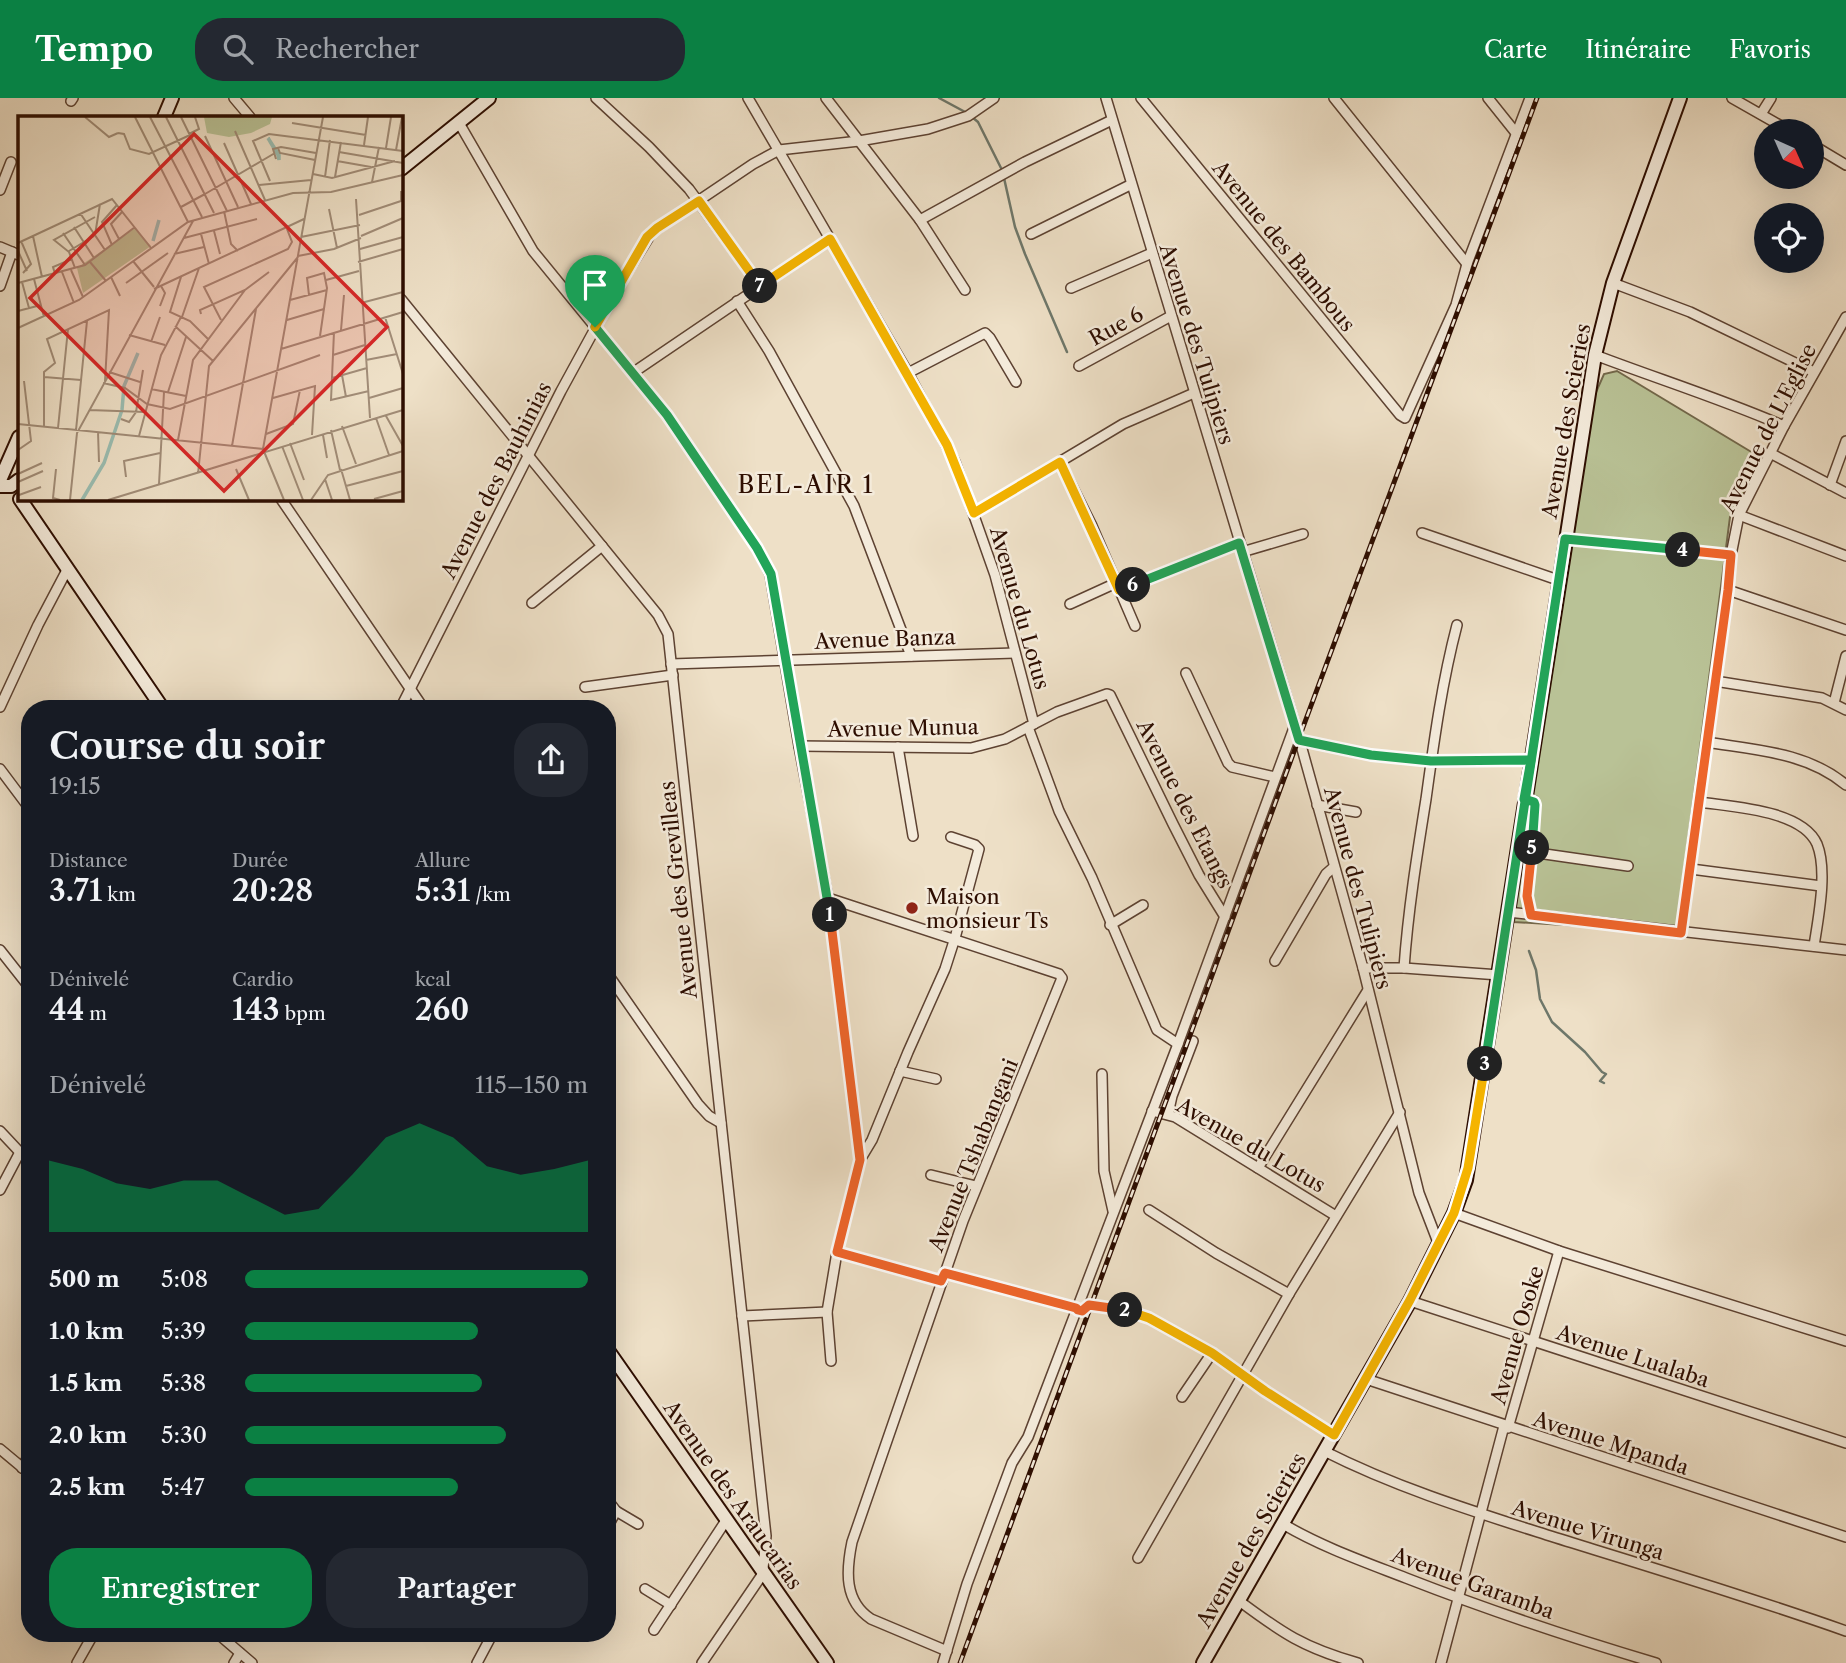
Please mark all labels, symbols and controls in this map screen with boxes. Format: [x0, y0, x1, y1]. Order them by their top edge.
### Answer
search box [195, 18, 685, 81]
text: Tempo [35, 29, 153, 70]
icon: search [219, 30, 257, 68]
text: Rechercher [275, 33, 419, 65]
text: Carte [1484, 35, 1547, 64]
text: Itinéraire [1585, 35, 1691, 64]
text: Favoris [1729, 35, 1811, 64]
inset map [18, 116, 402, 500]
north arrow [1754, 119, 1824, 189]
map controls [1754, 119, 1824, 273]
street label: Avenue des Bambous [1207, 155, 1361, 336]
button: locate [1754, 203, 1824, 273]
street label: Avenue des Tulipiers [1154, 240, 1239, 447]
pin [565, 255, 625, 327]
icon: arrive [576, 266, 614, 304]
pin: 7 [742, 268, 778, 304]
text: 7 [755, 274, 764, 297]
street label: Rue 6 [1085, 301, 1147, 351]
street label: Avenue des Scieries [1536, 322, 1595, 521]
street label: Avenue de L'Eglise [1714, 339, 1821, 517]
street label: Avenue des Bauhinias [435, 377, 557, 583]
district label: BEL-AIR 1 [737, 470, 875, 499]
street label: Avenue du Lotus [985, 523, 1055, 692]
pin: 4 [1666, 532, 1700, 568]
text: 4 [1677, 538, 1688, 561]
pin: 6 [1116, 568, 1150, 602]
text: 6 [1127, 573, 1138, 596]
street label: Avenue Banza [813, 624, 957, 654]
street label: Avenue Munua [826, 714, 980, 742]
street label: Avenue des Etangs [1131, 715, 1238, 892]
text: Course du soir [49, 722, 325, 769]
button: share [514, 723, 588, 797]
text: 19:15 [49, 772, 101, 800]
street label: Avenue des Grevilleas [654, 780, 702, 1001]
street label: Avenue des Tulipiers [1319, 783, 1397, 992]
pin: 5 [1514, 830, 1550, 866]
text: 5 [1526, 836, 1537, 859]
text: Distance [49, 849, 128, 872]
text: Durée [232, 849, 288, 872]
text: Allure [415, 849, 470, 872]
text: 3.71 [49, 872, 102, 909]
text: 20:28 [232, 872, 313, 909]
text: 5:31 [415, 872, 470, 909]
text: km [102, 883, 136, 906]
text: /km [470, 883, 511, 906]
place label: Maison monsieur Ts [926, 884, 1049, 933]
pin: 1 [812, 898, 848, 932]
marker: Maison monsieur Ts [904, 900, 920, 916]
text: 1 [825, 903, 834, 926]
text: Dénivelé [49, 968, 129, 991]
text: Cardio [232, 968, 293, 991]
text: kcal [415, 968, 451, 991]
text: 44 [49, 991, 84, 1028]
text: 143 [232, 991, 280, 1028]
text: 260 [415, 991, 469, 1028]
text: m [84, 1002, 107, 1025]
text: bpm [280, 1002, 326, 1025]
pin: 3 [1468, 1046, 1502, 1082]
text: 3 [1479, 1052, 1490, 1075]
street label: Avenue Tshabangani [922, 1055, 1023, 1256]
text: Dénivelé [49, 1071, 146, 1099]
text: 115–150 m [475, 1071, 588, 1099]
street label: Avenue du Lotus [1171, 1092, 1330, 1198]
street label: Avenue Osoke [1485, 1263, 1549, 1408]
text: 500 m [49, 1265, 120, 1293]
text: 5:08 [161, 1265, 208, 1293]
pin: 2 [1108, 1292, 1142, 1328]
text: 2 [1119, 1298, 1130, 1321]
text: 1.0 km [49, 1317, 124, 1345]
text: 5:39 [161, 1317, 206, 1345]
street label: Avenue Lualaba [1553, 1319, 1713, 1393]
text: 1.5 km [49, 1369, 122, 1397]
text: 5:38 [161, 1369, 206, 1397]
street label: Avenue des Araucarias [658, 1395, 808, 1594]
street label: Avenue Mpanda [1529, 1406, 1693, 1480]
text: 2.0 km [49, 1421, 127, 1449]
text: 5:30 [161, 1421, 207, 1449]
street label: Avenue des Scieries [1190, 1448, 1311, 1633]
text: 2.5 km [49, 1473, 125, 1501]
text: 5:47 [161, 1473, 205, 1501]
street label: Avenue Virunga [1508, 1495, 1668, 1565]
street label: Avenue Garamba [1387, 1542, 1559, 1624]
button: Enregistrer [49, 1548, 312, 1628]
button: Partager [326, 1548, 588, 1628]

